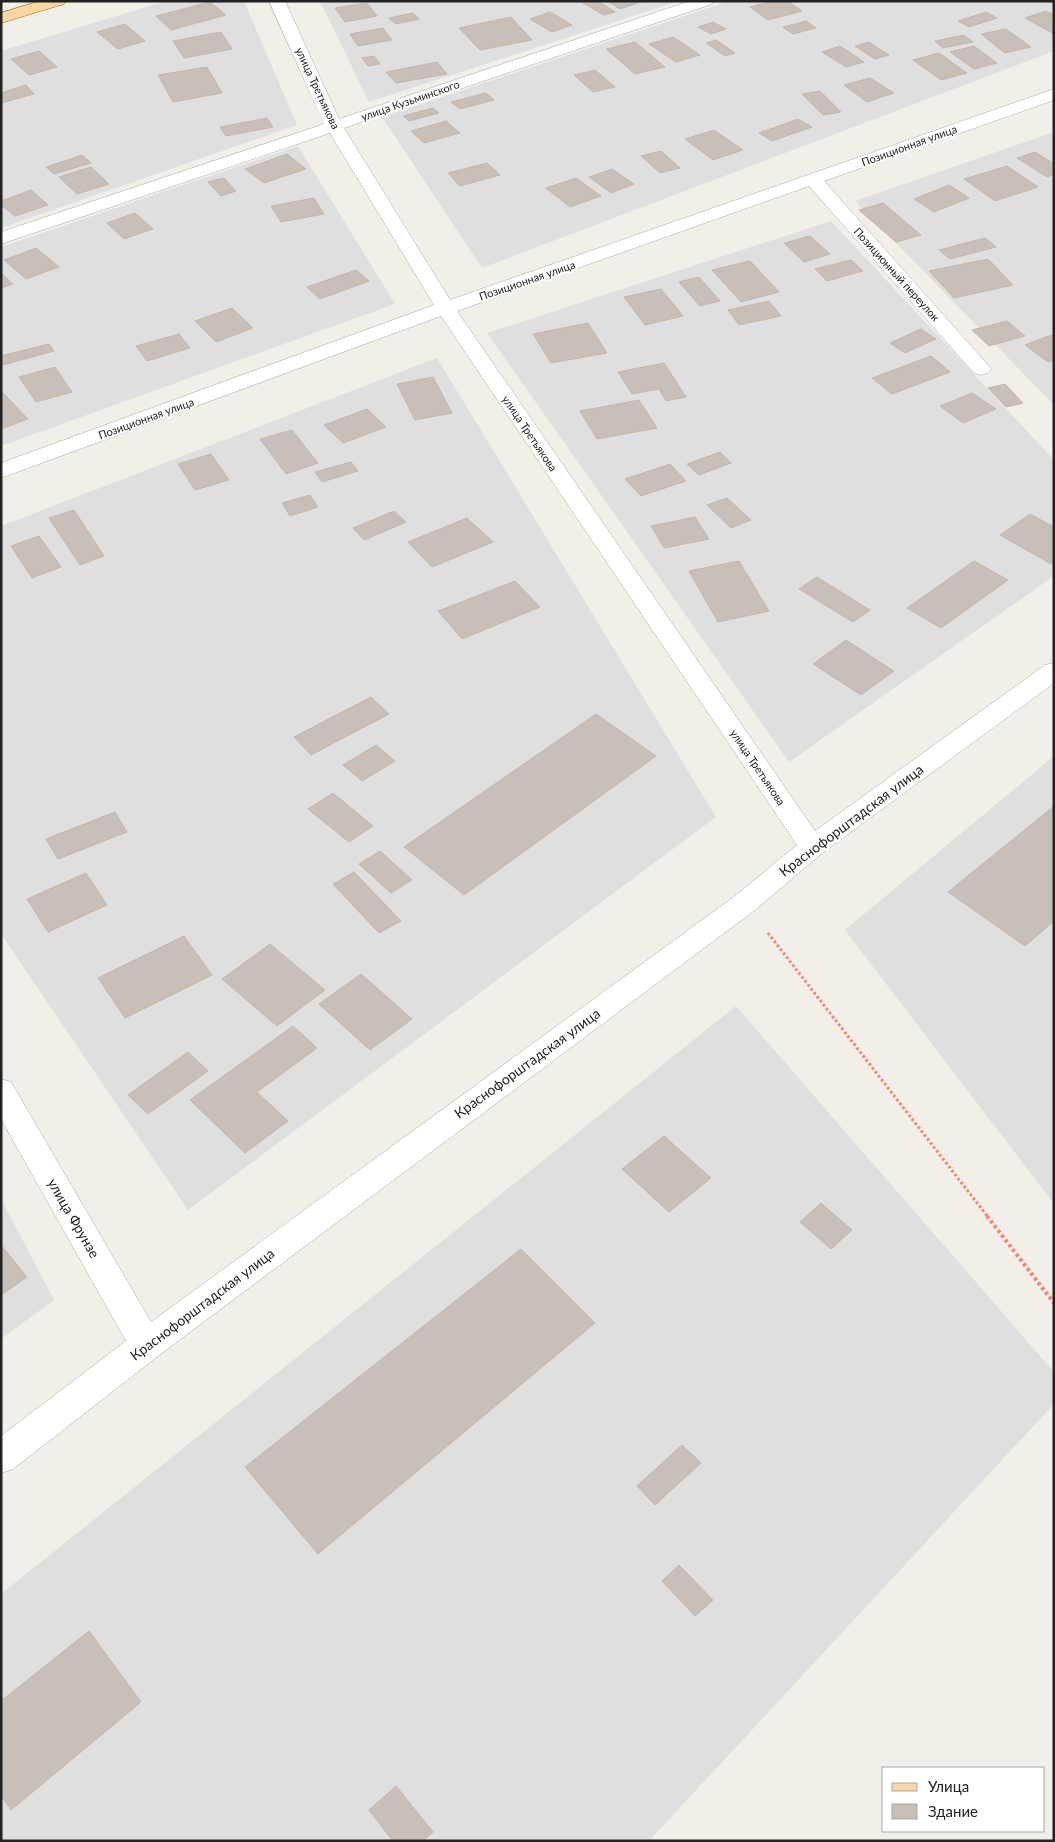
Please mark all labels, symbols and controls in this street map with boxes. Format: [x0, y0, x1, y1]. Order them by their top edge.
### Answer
street label: улица Третьякова [293, 45, 343, 131]
street label: улица Кузьминского [359, 77, 461, 123]
street label: Позиционная улица [859, 122, 959, 168]
street label: Позиционный переулок [852, 225, 943, 324]
street label: Позиционная улица [477, 257, 577, 303]
street label: улица Третьякова [500, 393, 560, 473]
street label: Позиционная улица [96, 395, 196, 441]
street label: улица Третьякова [728, 727, 788, 807]
street label: Краснофорштадская улица [776, 760, 926, 880]
street label: Краснофорштадская улица [451, 1004, 603, 1122]
street label: улица Фрунзе [44, 1175, 104, 1261]
street label: Краснофорштадская улица [127, 1244, 277, 1364]
legend [882, 1767, 1045, 1832]
text: Улица [928, 1777, 969, 1795]
text: Здание [928, 1802, 978, 1820]

